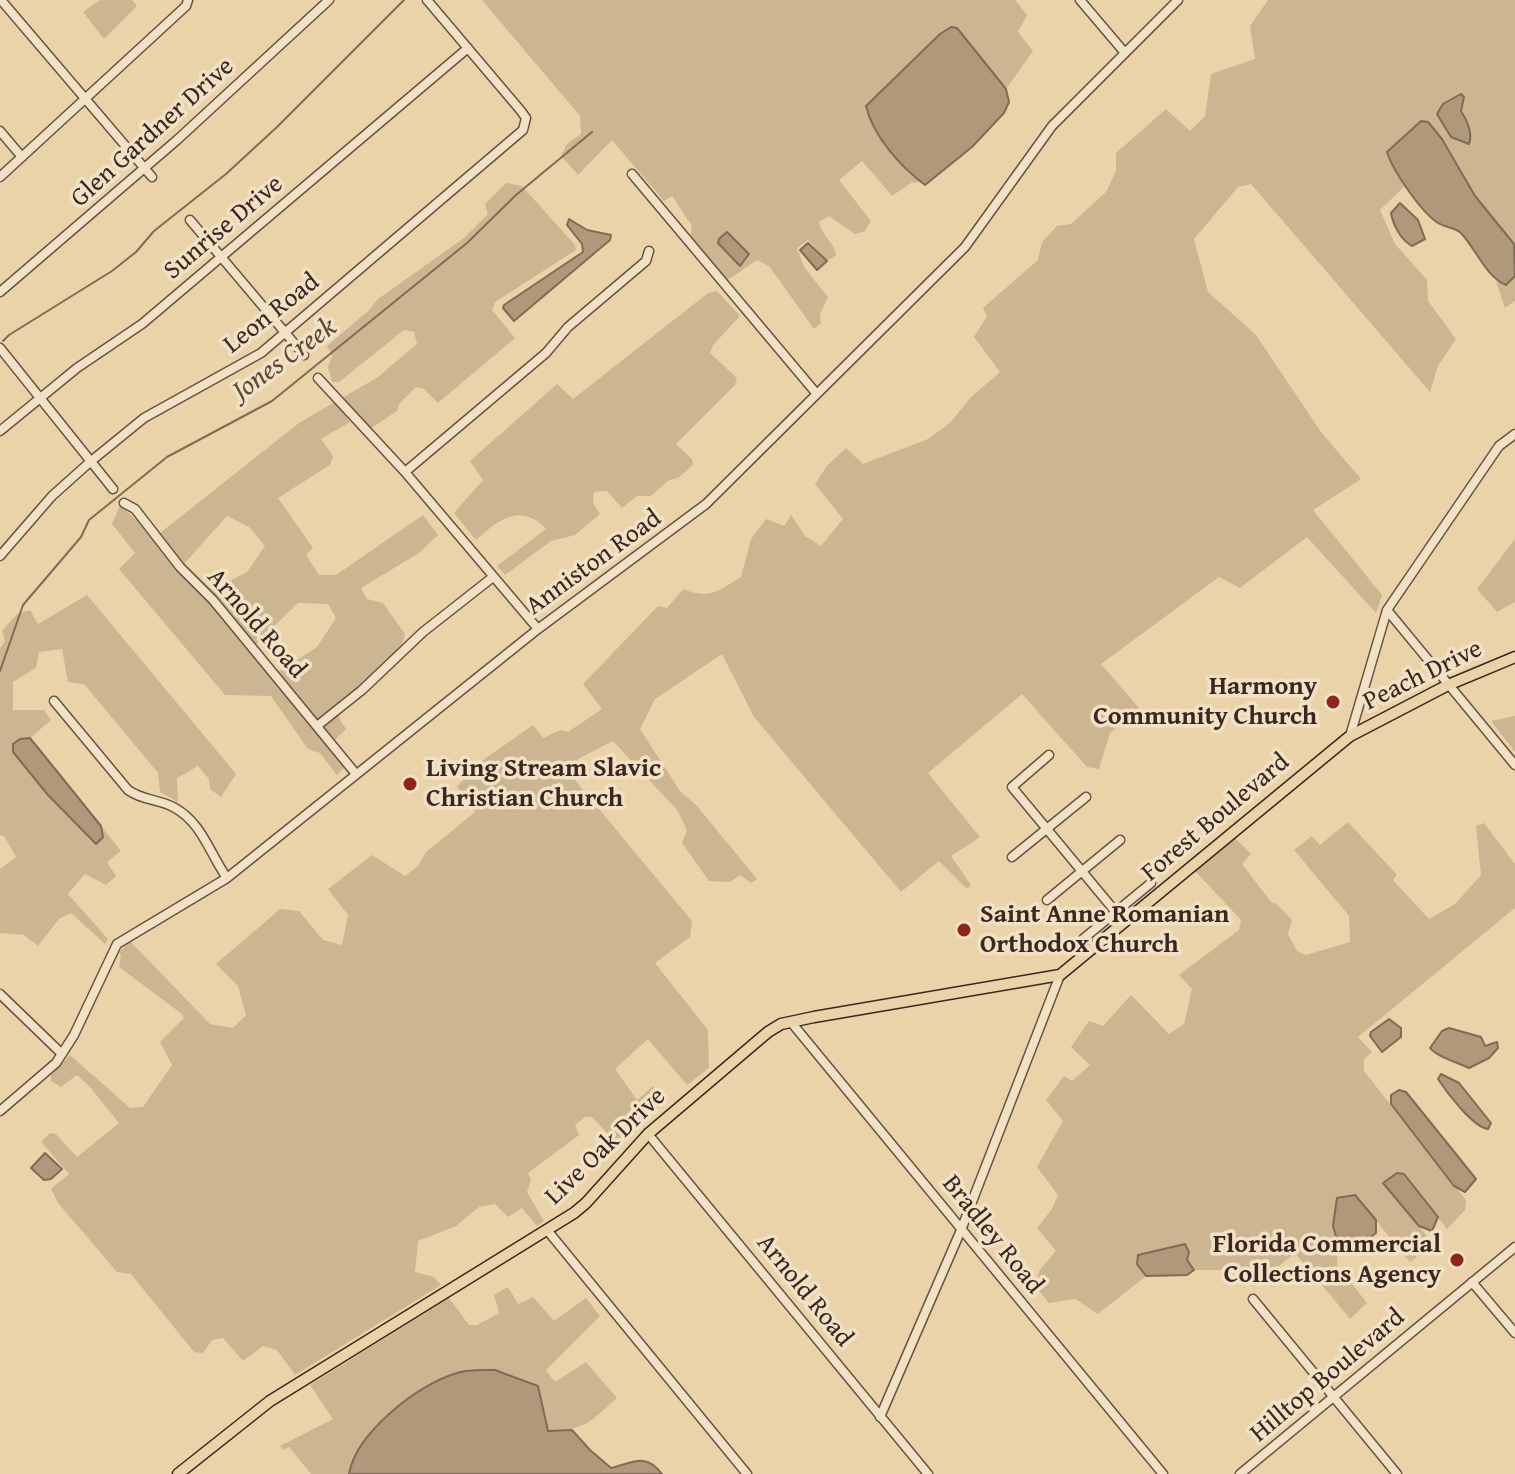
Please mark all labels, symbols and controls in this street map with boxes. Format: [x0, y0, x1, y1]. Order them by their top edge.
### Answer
street label: Glen Gardner Drive [65, 52, 241, 214]
street label: Sunrise Drive [158, 169, 290, 287]
street label: Leon Road [218, 267, 326, 361]
water label: Jones Creek [227, 311, 343, 409]
street label: Anniston Road [520, 503, 668, 623]
street label: Arnold Road [200, 563, 312, 685]
street label: Peach Drive [1359, 634, 1487, 718]
place label: Harmony Community Church [1093, 671, 1317, 732]
marker: Harmony Community Church [1324, 693, 1342, 711]
street label: Forest Boulevard [1136, 747, 1296, 889]
place label: Living Stream Slavic Christian Church [426, 753, 661, 814]
marker: Living Stream Slavic Christian Church [401, 775, 419, 793]
place label: Saint Anne Romanian Orthodox Church [980, 899, 1229, 960]
marker: Saint Anne Romanian Orthodox Church [955, 921, 973, 939]
street label: Live Oak Drive [539, 1082, 673, 1212]
street label: Bradley Road [935, 1169, 1049, 1301]
street label: Arnold Road [749, 1228, 859, 1354]
place label: Florida Commercial Collections Agency [1213, 1229, 1441, 1290]
marker: Florida Commercial Collections Agency [1448, 1251, 1466, 1269]
street label: Hilltop Boulevard [1244, 1302, 1412, 1450]

